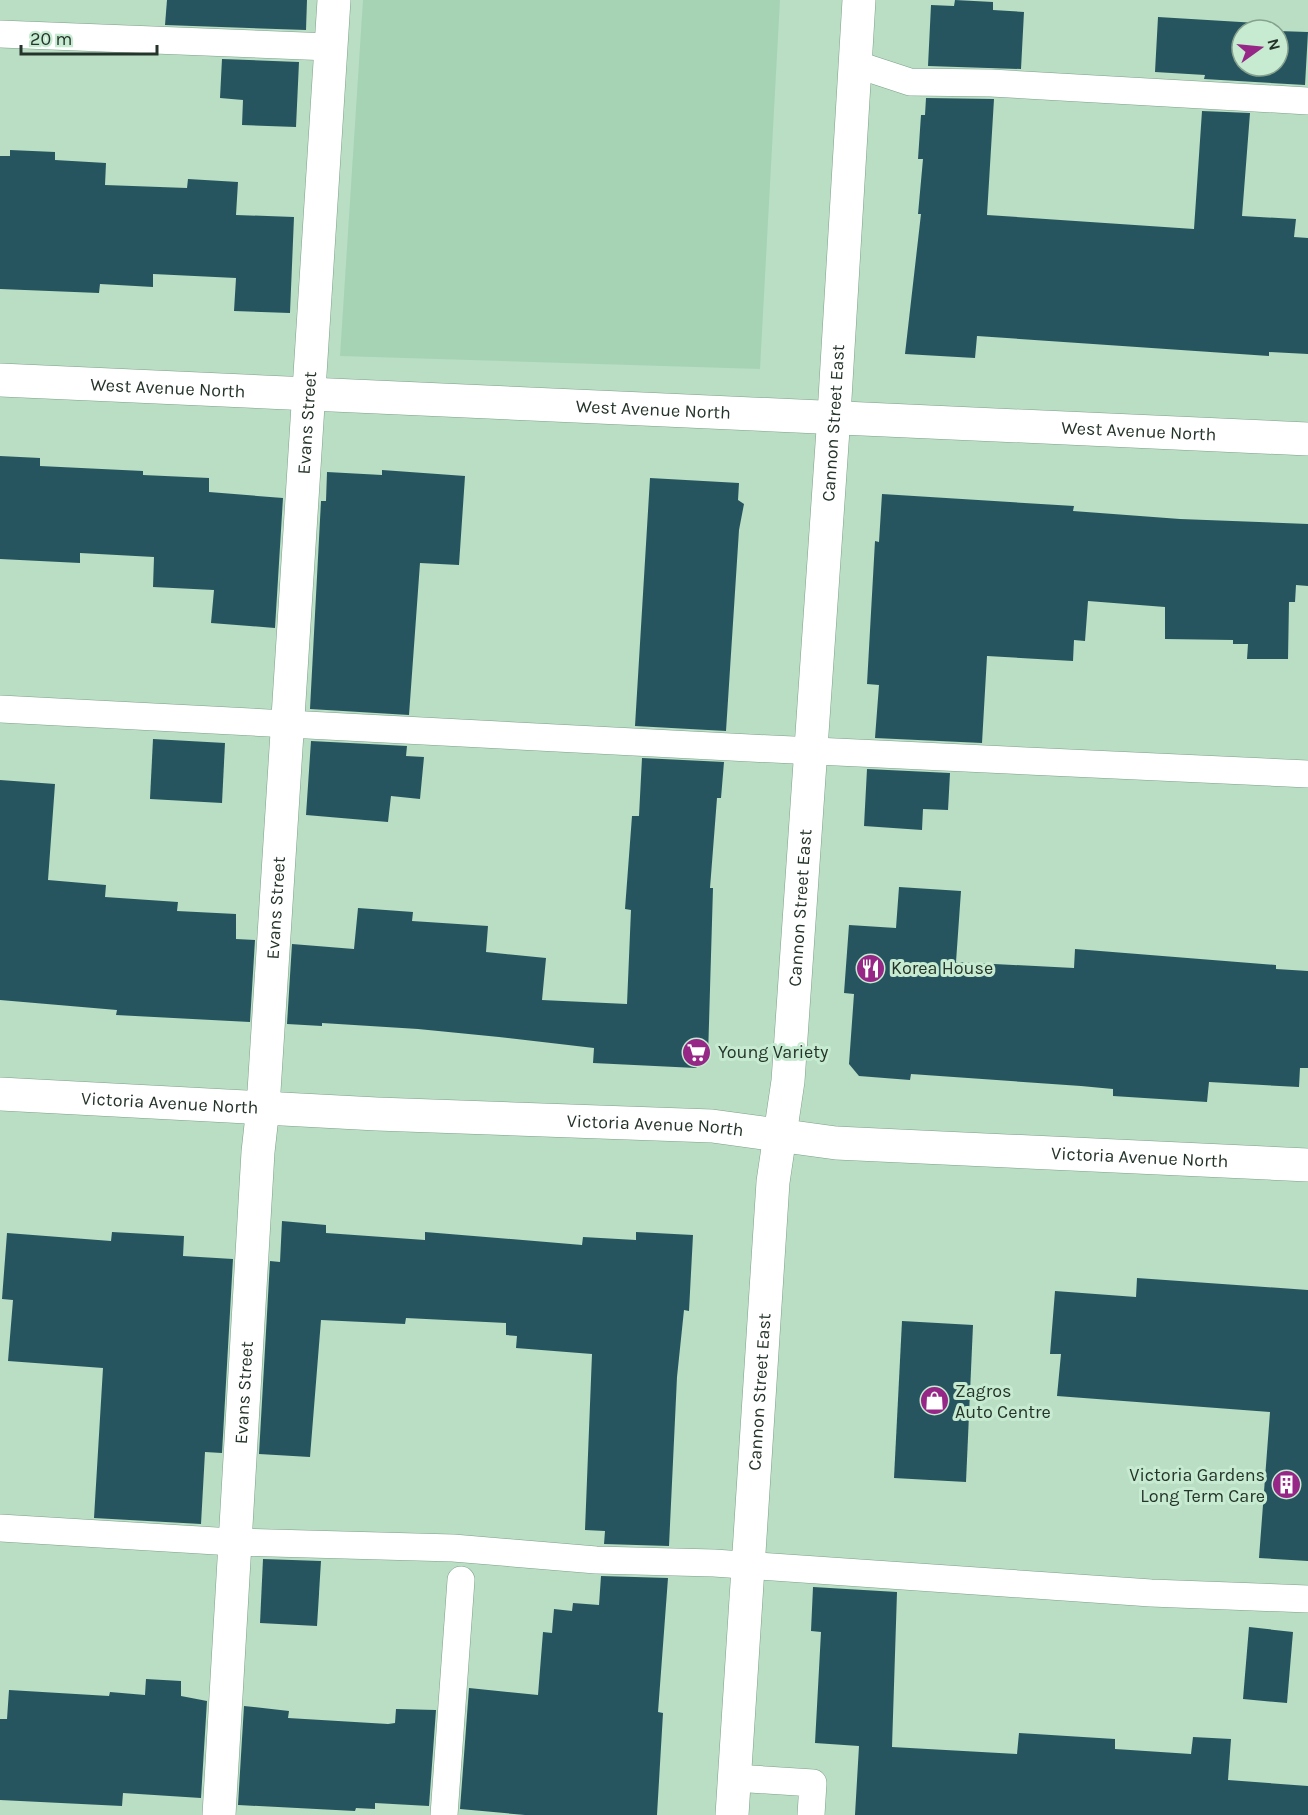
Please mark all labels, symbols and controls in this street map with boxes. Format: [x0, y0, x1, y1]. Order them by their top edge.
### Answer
scale bar [21, 18, 158, 56]
north arrow [1230, 18, 1290, 78]
text: 20 m [30, 28, 72, 50]
text: N [1263, 36, 1285, 52]
street label: Cannon Street East [817, 343, 849, 502]
street label: Evans Street [293, 370, 321, 475]
street label: West Avenue North [90, 373, 246, 402]
street label: West Avenue North [575, 395, 731, 424]
street label: West Avenue North [1061, 417, 1217, 446]
street label: Cannon Street East [784, 828, 816, 987]
street label: Evans Street [261, 855, 290, 960]
restaurant icon: Korea House [854, 952, 886, 984]
place label: Korea House [891, 957, 993, 979]
supermarket icon: Young Variety [681, 1036, 713, 1068]
place label: Young Variety [718, 1041, 829, 1063]
street label: Victoria Avenue North [81, 1087, 259, 1119]
street label: Victoria Avenue North [566, 1110, 745, 1141]
street label: Victoria Avenue North [1051, 1142, 1229, 1172]
street label: Cannon Street East [743, 1312, 775, 1471]
street label: Evans Street [230, 1340, 258, 1445]
place label: Zagros Auto Centre [955, 1380, 1051, 1423]
shop icon: Zagros Auto Centre [918, 1385, 950, 1417]
place label: Victoria Gardens Long Term Care [1129, 1464, 1265, 1507]
building icon: Victoria Gardens Long Term Care [1270, 1469, 1302, 1501]

